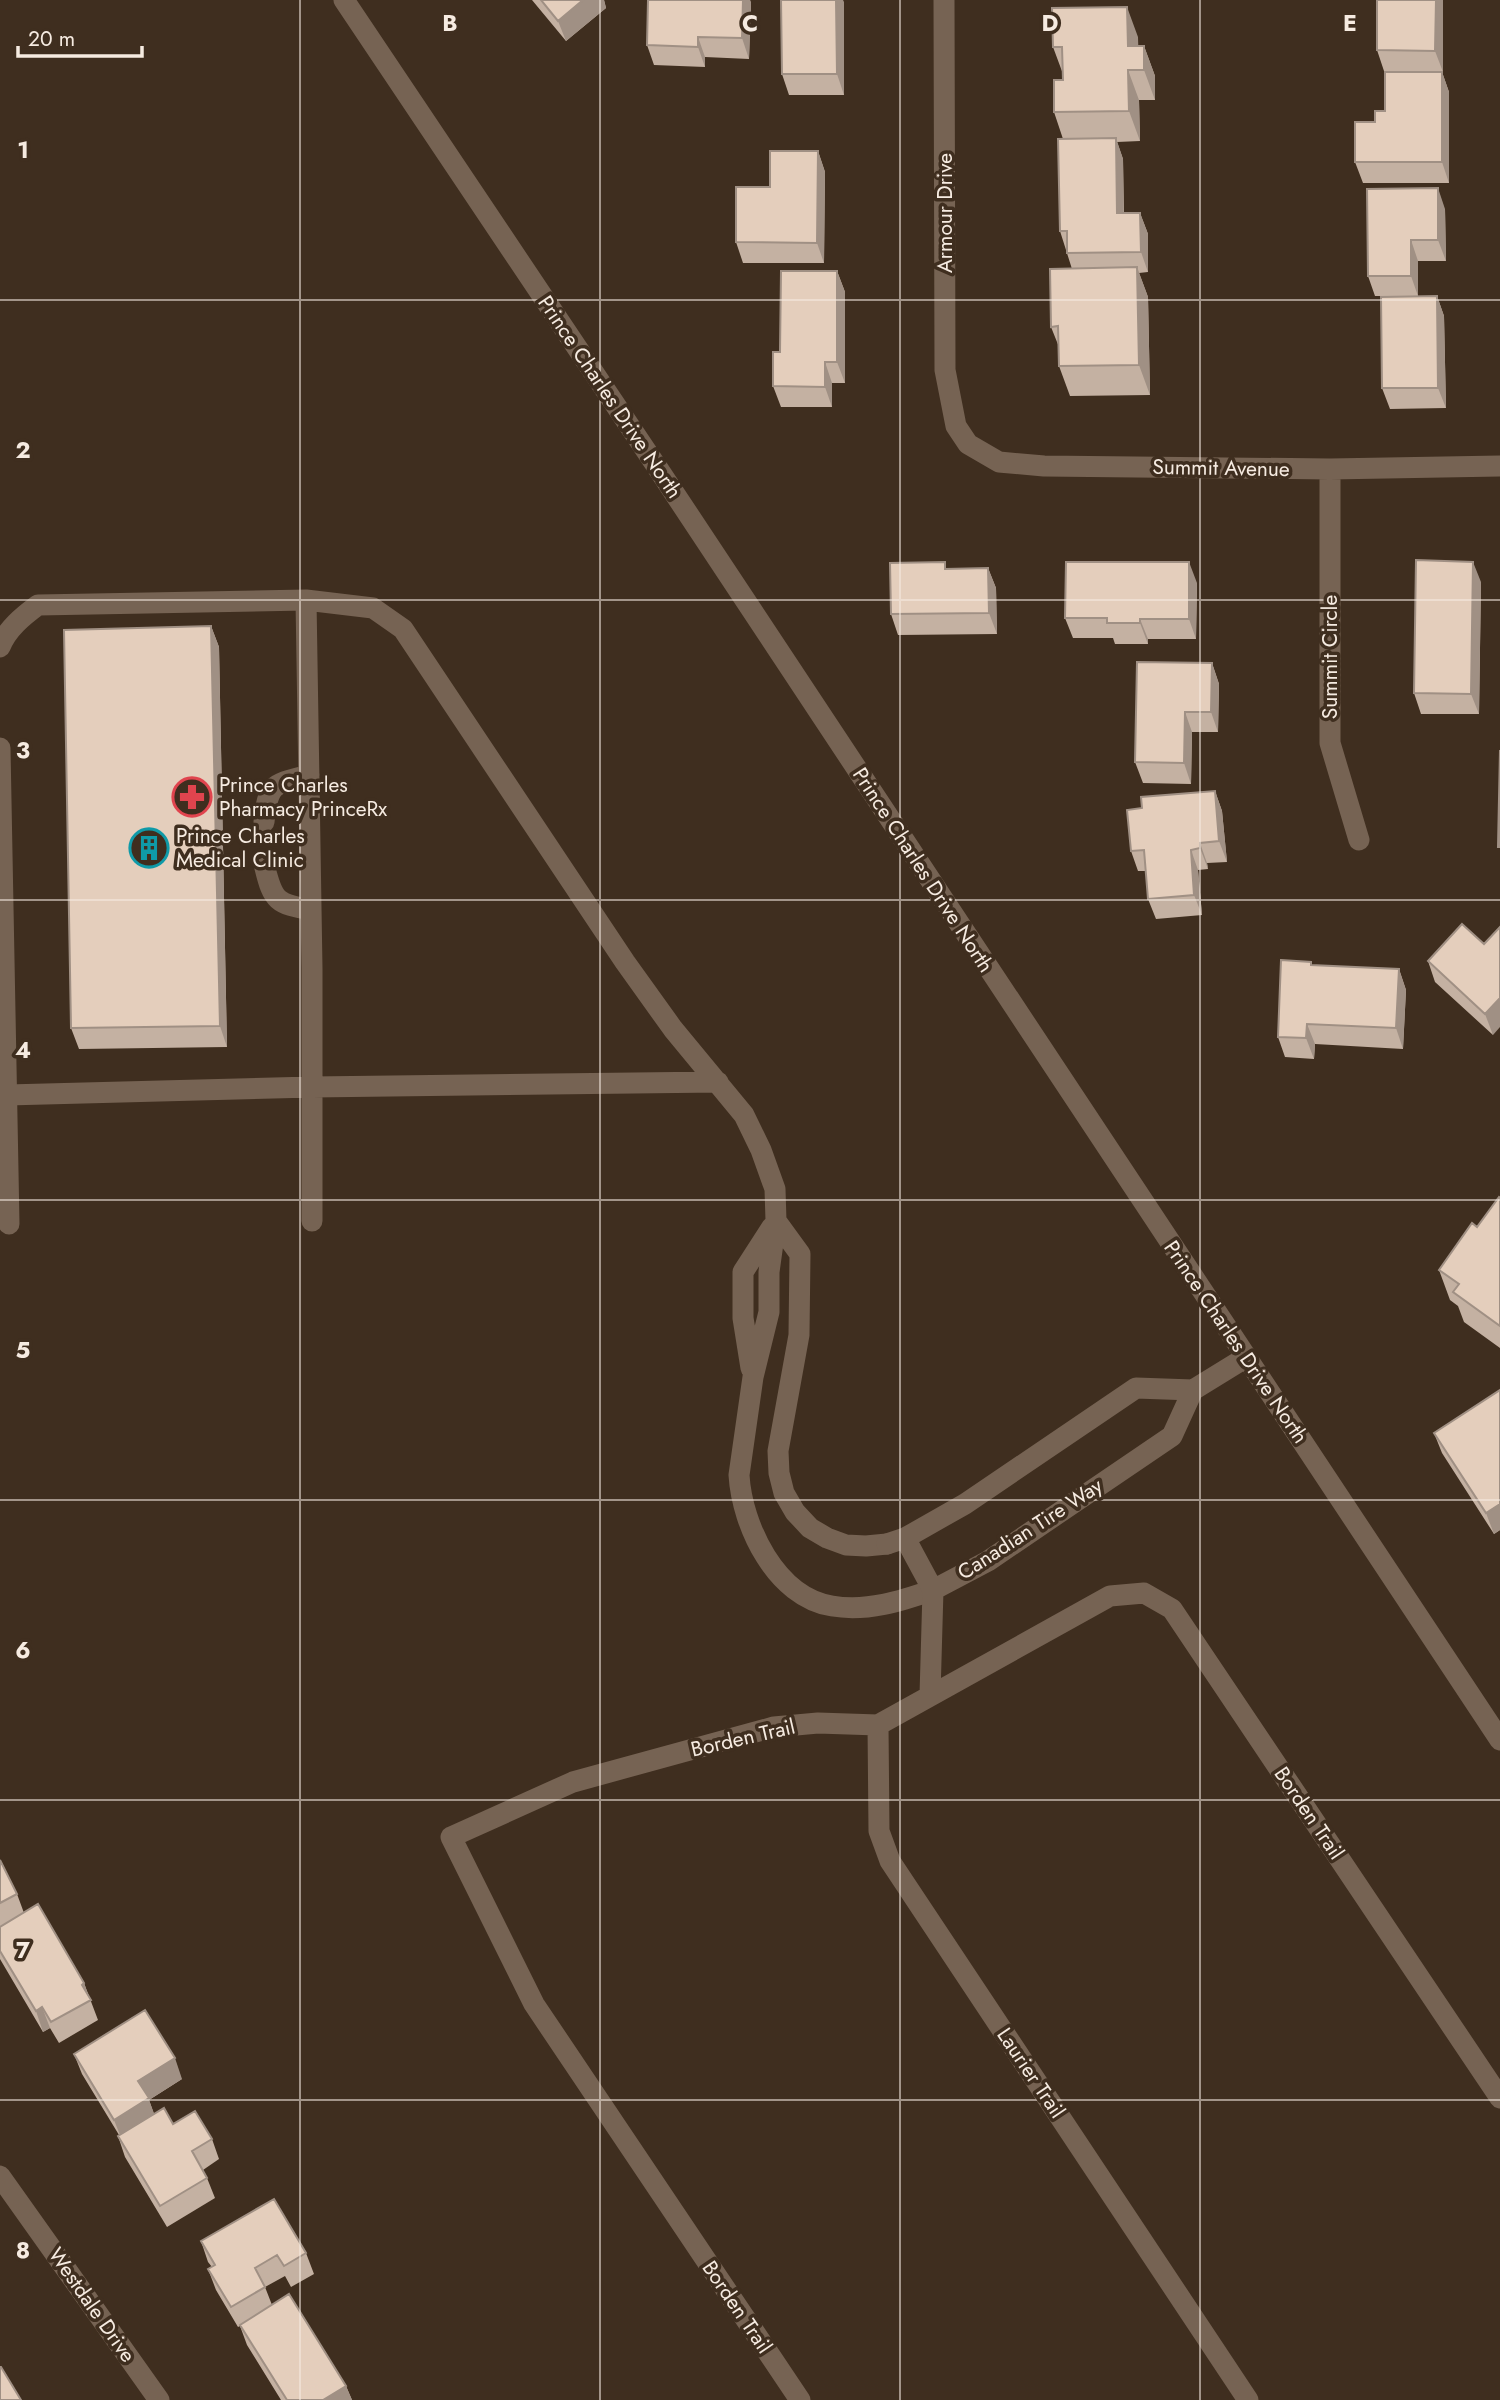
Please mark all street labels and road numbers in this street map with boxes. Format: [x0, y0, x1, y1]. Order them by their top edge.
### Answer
street label: Armour Drive [930, 153, 960, 273]
street label: Prince Charles Drive North [531, 290, 689, 504]
street label: Summit Avenue [1152, 452, 1290, 484]
street label: Summit Circle [1315, 595, 1345, 719]
street label: Prince Charles Drive North [845, 762, 1001, 978]
street label: Prince Charles Drive North [1157, 1235, 1315, 1449]
street label: Canadian Tire Way [952, 1470, 1109, 1587]
street label: Borden Trail [688, 1711, 798, 1765]
street label: Borden Trail [1267, 1761, 1351, 1865]
street label: Laurier Trail [990, 2022, 1072, 2124]
street label: Westdale Drive [41, 2241, 143, 2369]
street label: Borden Trail [695, 2255, 779, 2359]

